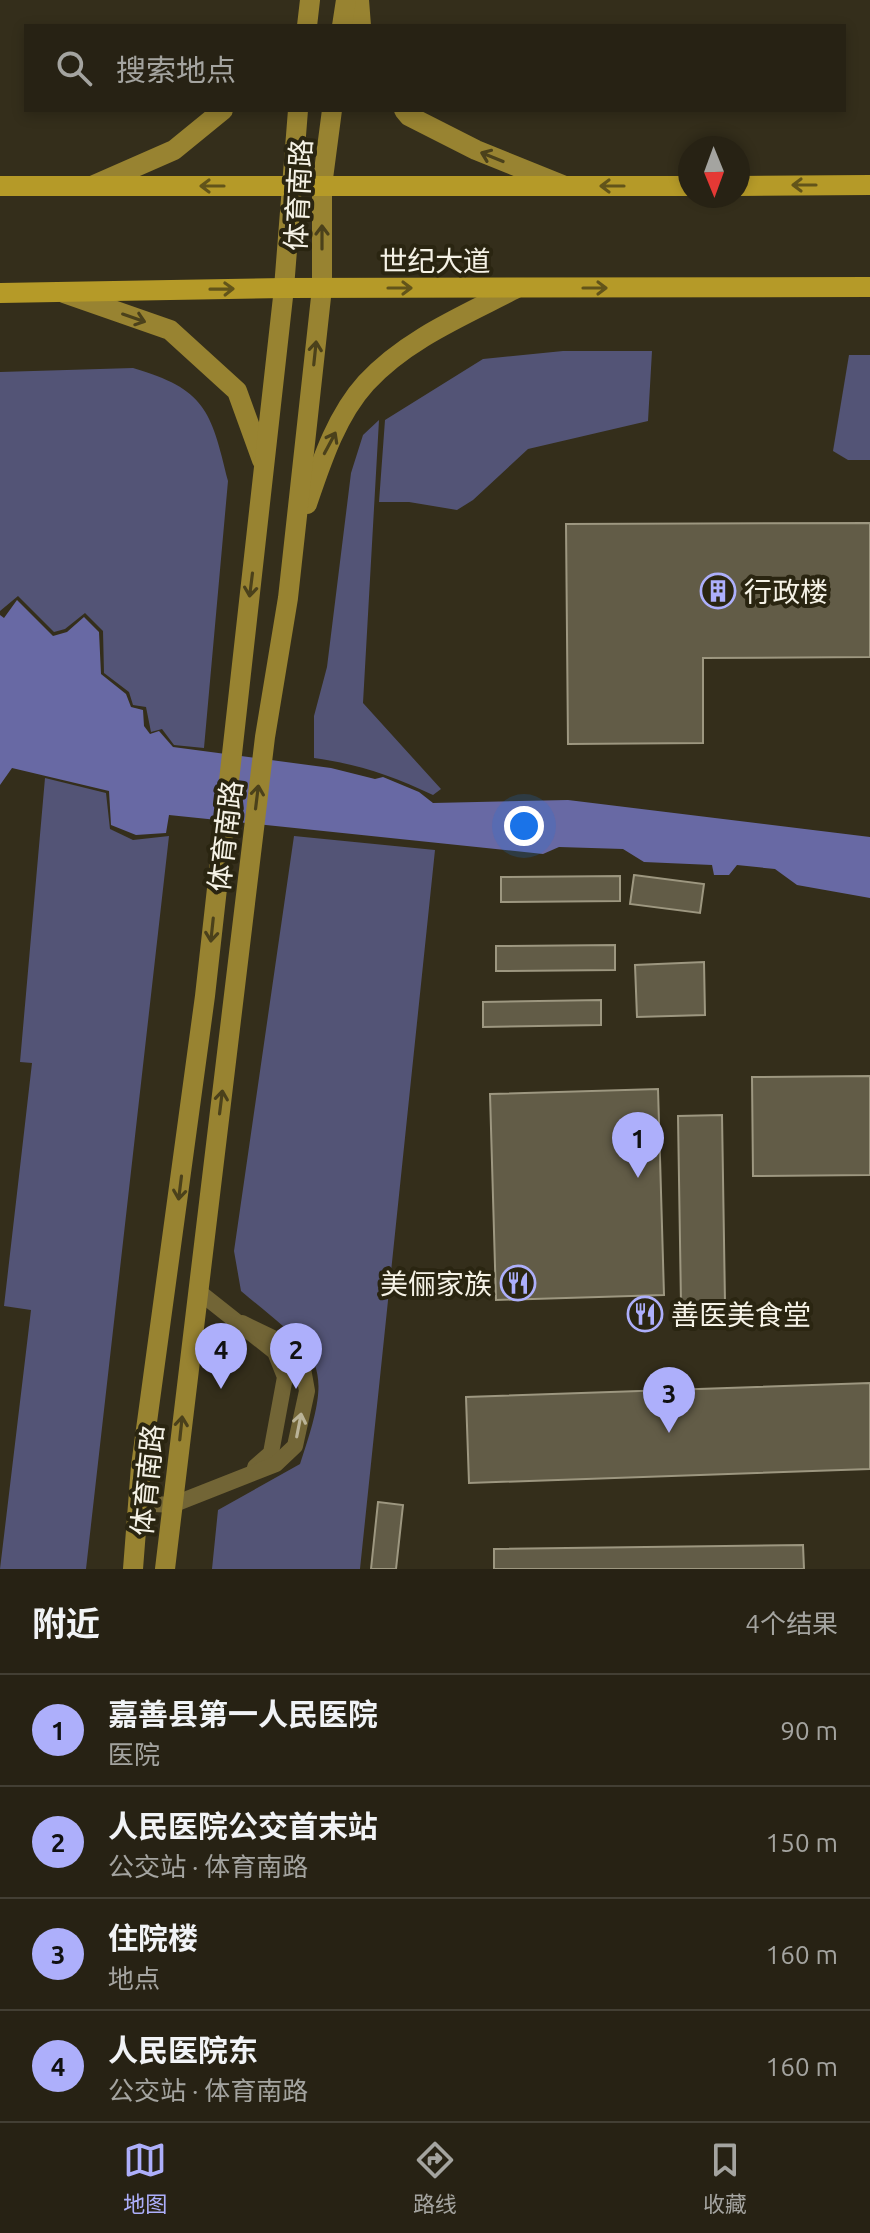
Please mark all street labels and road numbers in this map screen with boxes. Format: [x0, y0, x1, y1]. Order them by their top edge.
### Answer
street label: 体育南路 [280, 138, 316, 252]
street label: 世纪大道 [379, 245, 491, 276]
street label: 体育南路 [203, 779, 247, 893]
street label: 体育南路 [126, 1423, 168, 1537]

